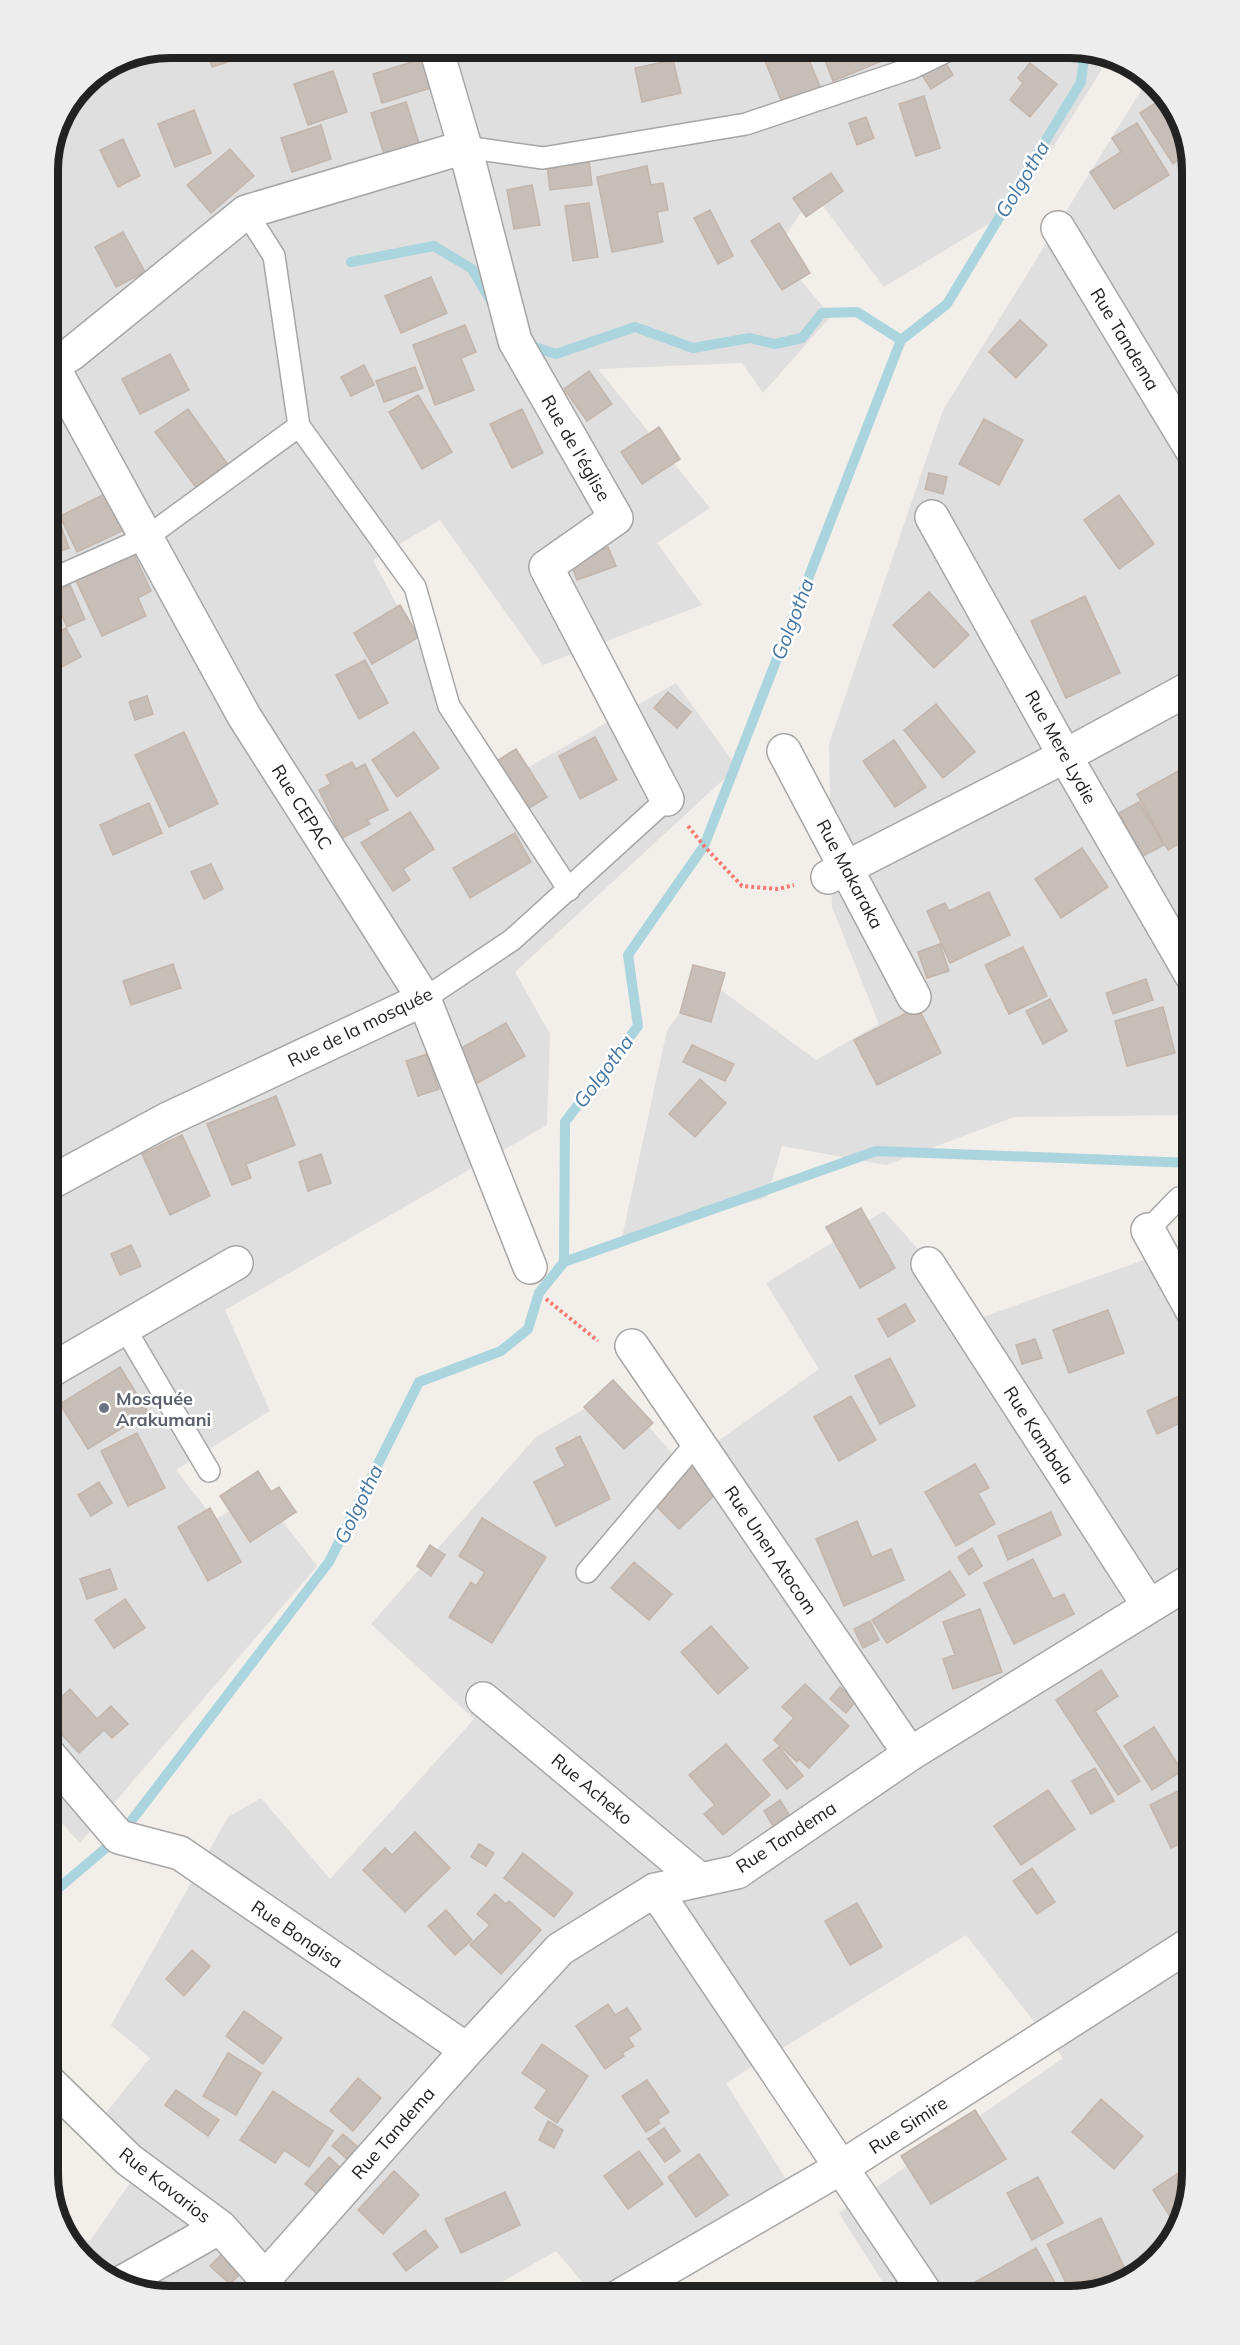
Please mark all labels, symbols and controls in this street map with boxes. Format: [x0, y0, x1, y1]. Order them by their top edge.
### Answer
water label: Golgotha [989, 136, 1055, 222]
street label: Rue Tandema [1085, 284, 1165, 394]
street label: Rue de l'église [536, 391, 616, 505]
water label: Golgotha [765, 575, 819, 663]
street label: Rue Mere Lydie [1020, 686, 1102, 808]
street label: Rue CEPAC [267, 760, 337, 854]
street label: Rue Makaraka [811, 815, 889, 933]
street label: Rue de la mosquée [284, 982, 436, 1072]
water label: Golgotha [567, 1030, 639, 1112]
street label: Rue Kambala [999, 1382, 1079, 1488]
place label: Mosquée Arakumani [116, 1387, 211, 1431]
marker: Mosquée Arakumani [97, 1401, 111, 1415]
water label: Golgotha [328, 1460, 388, 1548]
street label: Rue Unen Atocom [719, 1481, 823, 1619]
street label: Rue Acheko [547, 1748, 637, 1830]
street label: Rue Tandema [731, 1796, 841, 1878]
street label: Rue Bongisa [247, 1895, 347, 1973]
street label: Rue Tandema [346, 2082, 440, 2184]
street label: Rue Simire [864, 2091, 952, 2159]
street label: Rue Kavarios [115, 2142, 215, 2228]

